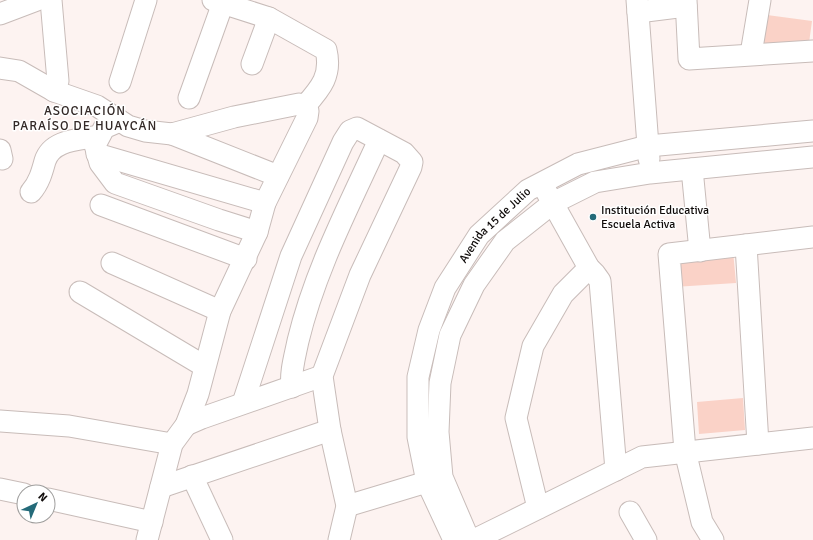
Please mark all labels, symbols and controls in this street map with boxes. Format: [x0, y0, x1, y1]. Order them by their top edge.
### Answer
district label: ASOCIACIÓN PARAÍSO DE HUAYCÁN [13, 103, 157, 134]
street label: Avenida 15 de Julio [456, 184, 534, 266]
place label: Institución Educativa Escuela Activa [601, 203, 709, 232]
marker: Institución Educativa Escuela Activa [588, 212, 598, 222]
north arrow [16, 484, 56, 524]
text: N [35, 490, 50, 505]

